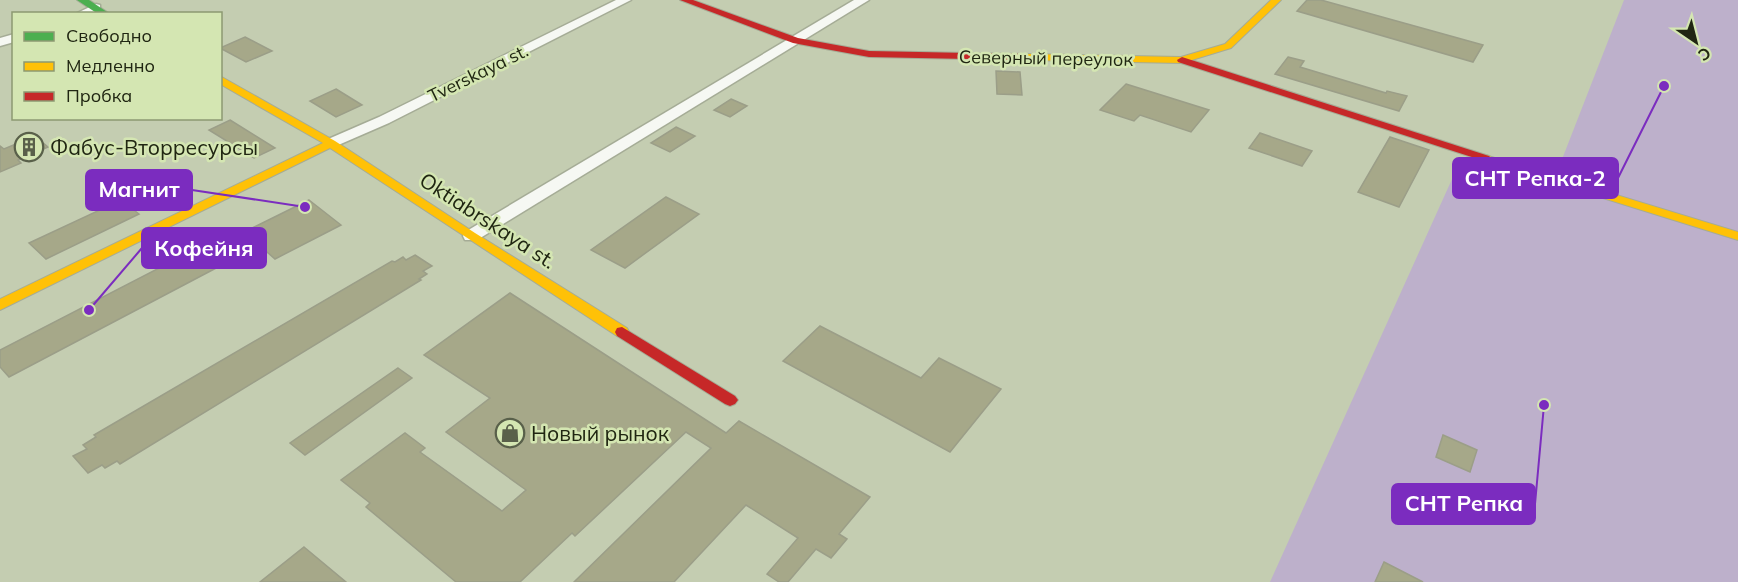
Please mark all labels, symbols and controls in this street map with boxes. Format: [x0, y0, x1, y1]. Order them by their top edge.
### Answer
legend [12, 12, 222, 120]
north arrow [1666, 12, 1726, 72]
text: Свободно [66, 24, 152, 47]
street label: Tverskaya st. [424, 39, 532, 107]
text: С [1694, 43, 1715, 66]
street label: Северный переулок [959, 45, 1134, 71]
text: Медленно [66, 54, 155, 77]
text: Пробка [66, 84, 132, 107]
building icon: Фабус-Вторресурсы [13, 131, 45, 163]
place label: Фабус-Вторресурсы [50, 134, 258, 160]
callout: СНТ Репка-2 [1453, 158, 1618, 198]
text: СНТ Репка-2 [1464, 164, 1606, 192]
street label: Oktiabrskaya st. [415, 166, 561, 274]
callout: Магнит [86, 170, 192, 210]
text: Магнит [98, 175, 180, 203]
callout: Кофейня [142, 228, 266, 268]
text: Кофейня [154, 234, 254, 262]
shop icon: Новый рынок [494, 417, 526, 449]
place label: Новый рынок [531, 420, 670, 446]
callout: СНТ Репка [1392, 484, 1535, 524]
text: СНТ Репка [1405, 489, 1523, 517]

